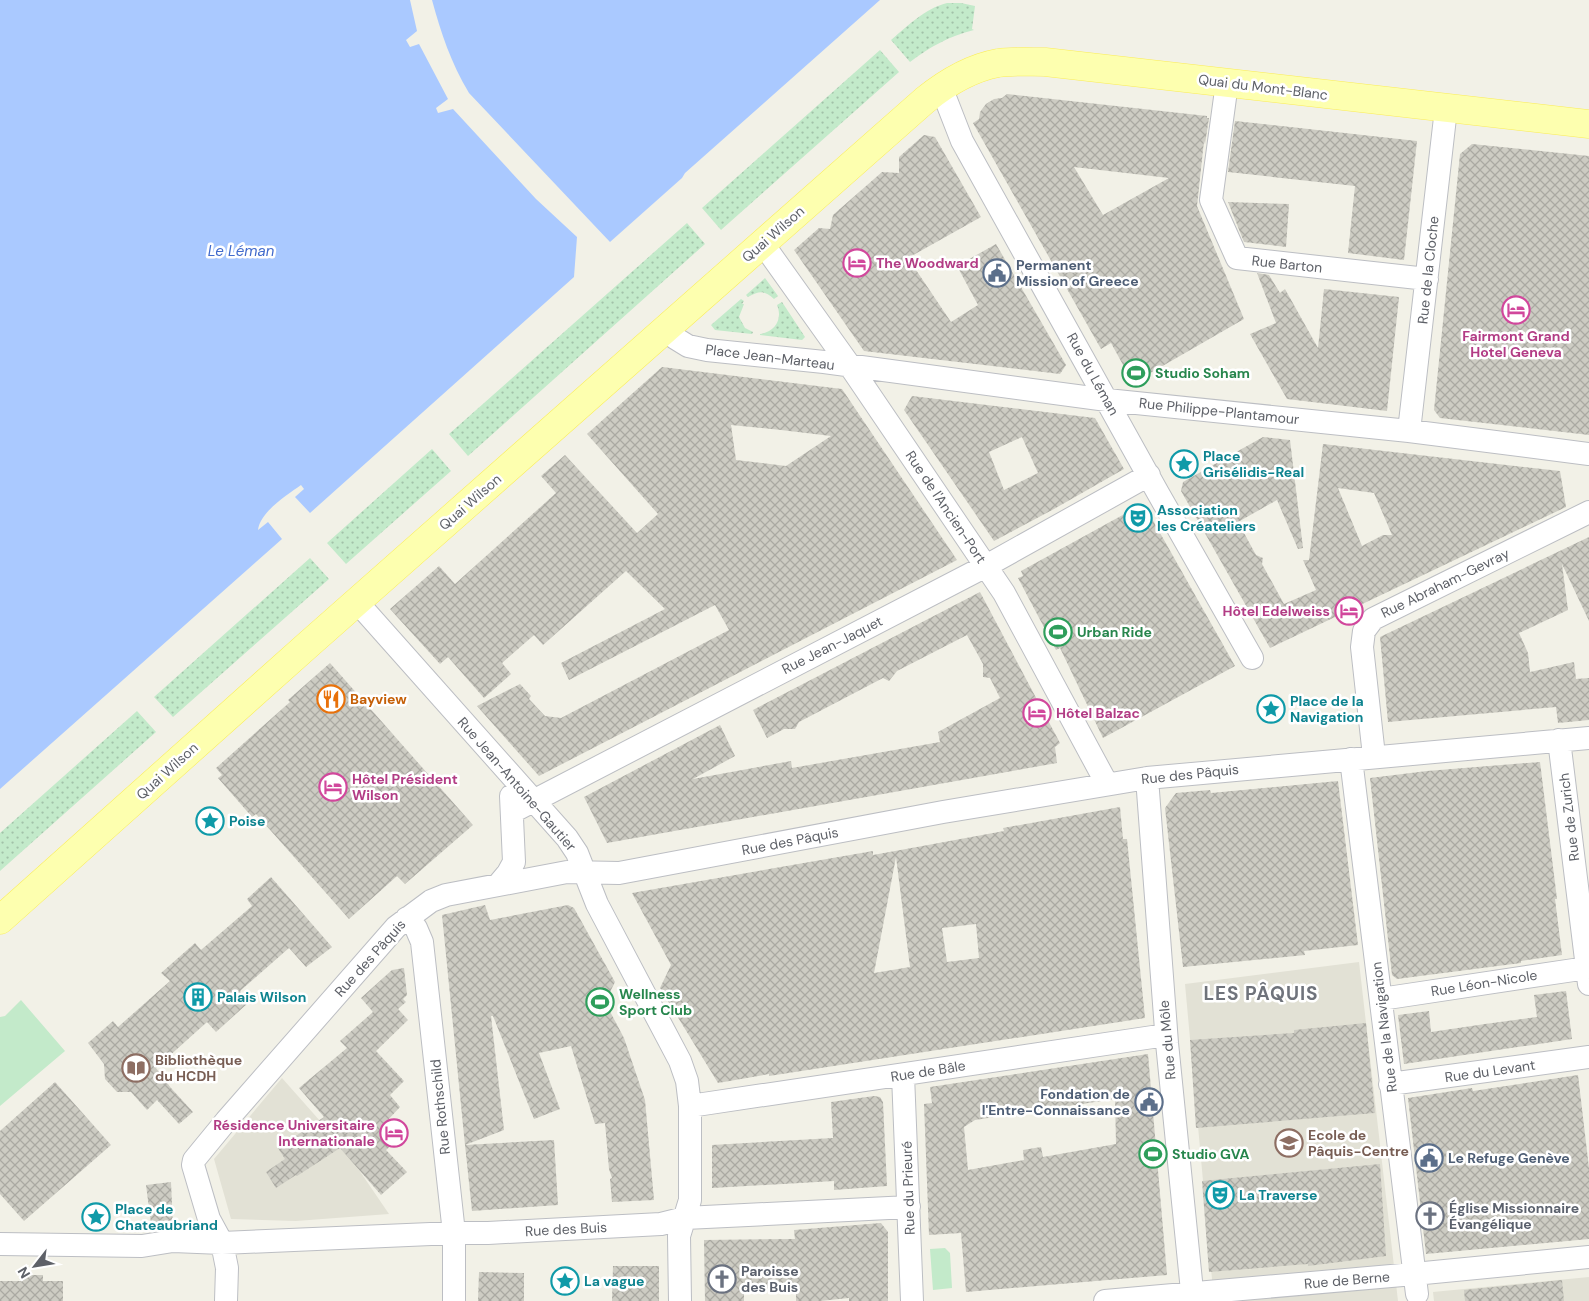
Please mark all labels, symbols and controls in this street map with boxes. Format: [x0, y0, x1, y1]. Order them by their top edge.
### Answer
street label: Quai du Mont-Blanc [1197, 70, 1329, 104]
street label: Quai Wilson [738, 202, 808, 266]
street label: Rue de la Cloche [1413, 215, 1443, 325]
water label: Le Léman [208, 241, 275, 261]
hotel icon: The Woodward [842, 248, 872, 278]
street label: Rue Barton [1251, 251, 1323, 277]
place label: The Woodward [876, 254, 979, 272]
place label: Permanent Mission of Greece [1016, 256, 1139, 290]
public building icon: Permanent Mission of Greece [982, 258, 1012, 288]
hotel icon: Fairmont Grand Hotel Geneva [1501, 295, 1531, 325]
place label: Fairmont Grand Hotel Geneva [1462, 327, 1570, 361]
street label: Rue du Léman [1063, 330, 1123, 418]
street label: Place Jean-Marteau [704, 340, 836, 374]
sports icon: Studio Soham [1121, 358, 1151, 388]
place label: Studio Soham [1155, 364, 1250, 382]
street label: Rue Philippe-Plantamour [1138, 394, 1300, 428]
street label: Rue de l'Ancien-Port [902, 447, 990, 567]
place label: Place Grisélidis-Real [1203, 447, 1304, 481]
place icon: Place Grisélidis-Real [1169, 449, 1199, 479]
street label: Quai Wilson [435, 470, 505, 534]
place label: Association les Créateliers [1157, 501, 1256, 535]
theatre icon: Association les Créateliers [1123, 503, 1153, 533]
street label: Rue Abraham-Gevray [1378, 544, 1512, 622]
hotel icon: Hôtel Edelweiss [1334, 596, 1364, 626]
place label: Hôtel Edelweiss [1223, 602, 1330, 620]
street label: Rue Jean-Jaquet [779, 612, 885, 678]
sports icon: Urban Ride [1043, 617, 1073, 647]
place label: Urban Ride [1077, 623, 1152, 641]
restaurant icon: Bayview [316, 684, 346, 714]
place label: Bayview [350, 690, 407, 708]
place label: Place de la Navigation [1290, 692, 1364, 726]
place icon: Place de la Navigation [1256, 694, 1286, 724]
hotel icon: Hôtel Balzac [1022, 698, 1052, 728]
place label: Hôtel Balzac [1056, 704, 1140, 722]
street label: Rue Jean-Antoine-Gautier [454, 713, 580, 855]
street label: Quai Wilson [132, 739, 202, 803]
street label: Rue des Pâquis [1140, 760, 1240, 788]
place label: Hôtel Président Wilson [352, 770, 458, 804]
hotel icon: Hôtel Président Wilson [318, 772, 348, 802]
street label: Rue de Zurich [1555, 772, 1583, 862]
place icon: Poise [195, 806, 225, 836]
place label: Poise [229, 812, 266, 830]
street label: Rue des Pâquis [740, 823, 840, 859]
street label: Rue des Pâquis [330, 916, 410, 1000]
street label: Rue de la Navigation [1367, 961, 1401, 1093]
street label: Rue Léon-Nicole [1430, 966, 1538, 1000]
district label: LES PÂQUIS [1203, 981, 1319, 1006]
building icon: Palais Wilson [183, 982, 213, 1012]
place label: Wellness Sport Club [619, 985, 692, 1019]
sports icon: Wellness Sport Club [585, 987, 615, 1017]
place label: Palais Wilson [217, 988, 306, 1006]
street label: Rue du Môle [1155, 999, 1179, 1080]
place label: Bibliothèque du HCDH [155, 1051, 242, 1085]
library icon: Bibliothèque du HCDH [121, 1053, 151, 1083]
street label: Rue de Bâle [889, 1056, 967, 1086]
street label: Rue du Levant [1443, 1056, 1537, 1086]
street label: Rue Rothschild [426, 1058, 454, 1156]
place label: Fondation de l'Entre-Connaissance [982, 1085, 1130, 1119]
public building icon: Fondation de l'Entre-Connaissance [1134, 1087, 1164, 1117]
place label: Résidence Universitaire Internationale [213, 1116, 375, 1150]
hotel icon: Résidence Universitaire Internationale [379, 1118, 409, 1148]
place label: Ecole de Pâquis-Centre [1308, 1126, 1409, 1160]
school or university icon: Ecole de Pâquis-Centre [1274, 1128, 1304, 1158]
sports icon: Studio GVA [1138, 1139, 1168, 1169]
street label: Rue du Prieuré [897, 1141, 919, 1235]
public building icon: Le Refuge Genève [1414, 1143, 1444, 1173]
place label: Studio GVA [1172, 1145, 1250, 1163]
place label: Le Refuge Genève [1448, 1149, 1570, 1167]
theatre icon: La Traverse [1205, 1180, 1235, 1210]
place label: La Traverse [1239, 1186, 1317, 1204]
place label: Église Missionnaire Évangélique [1449, 1199, 1579, 1233]
place label: Place de Chateaubriand [115, 1200, 218, 1234]
church icon: Église Missionnaire Évangélique [1415, 1201, 1445, 1231]
place icon: Place de Chateaubriand [81, 1202, 111, 1232]
street label: Rue des Buis [524, 1218, 608, 1240]
north arrow [10, 1241, 60, 1291]
place label: Paroisse des Buis [741, 1262, 799, 1296]
text: N [14, 1264, 34, 1282]
church icon: Paroisse des Buis [707, 1264, 737, 1294]
place icon: La vague [550, 1266, 580, 1296]
street label: Rue de Berne [1303, 1267, 1391, 1293]
place label: La vague [584, 1272, 644, 1290]

